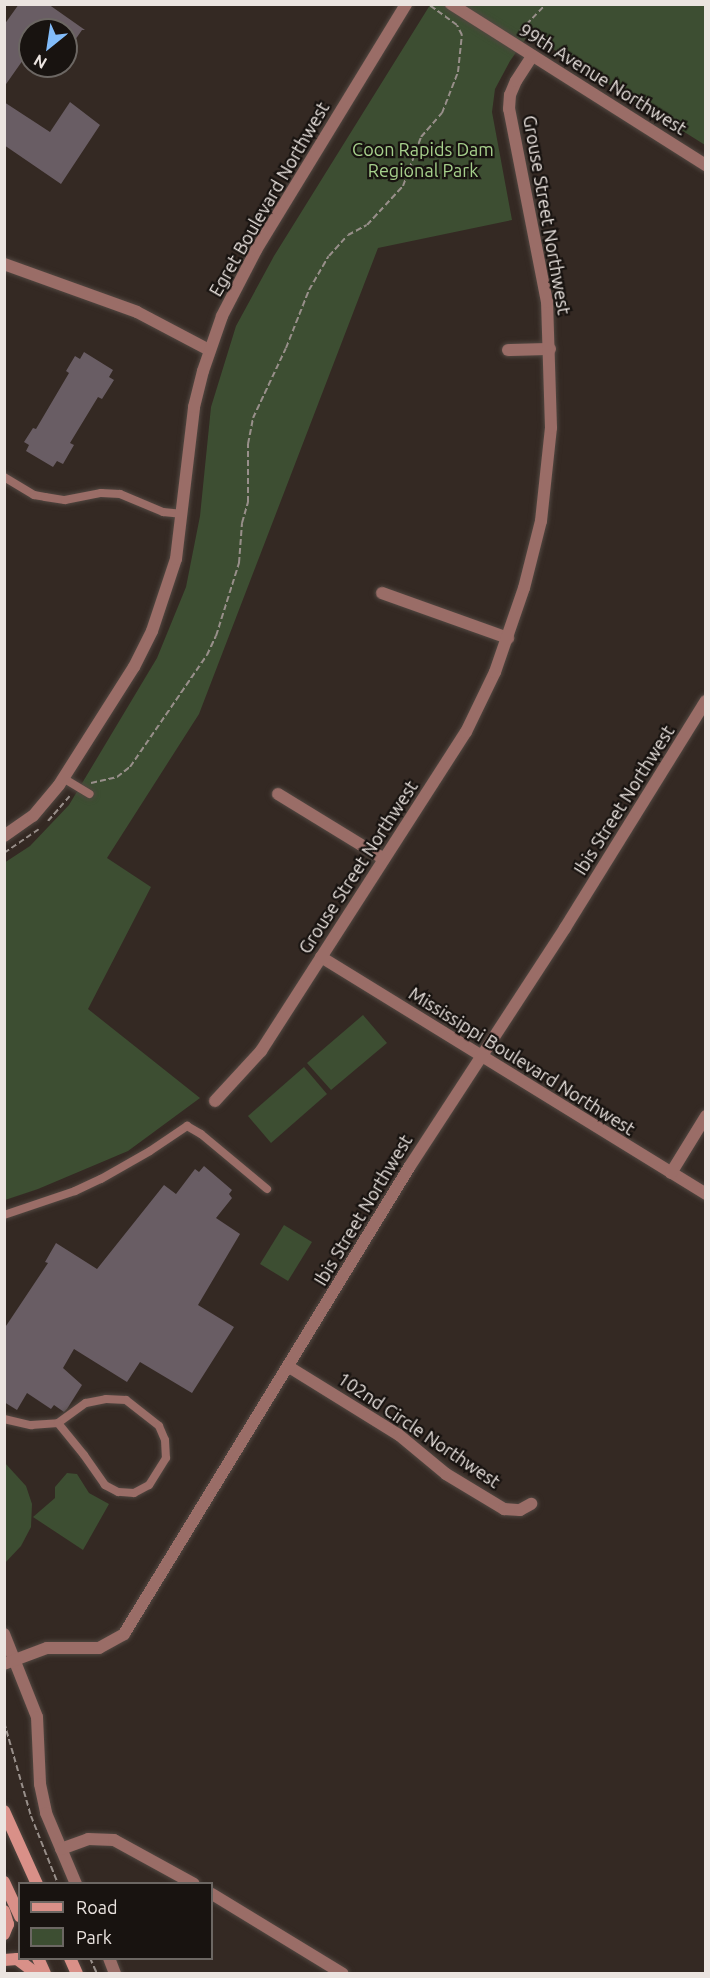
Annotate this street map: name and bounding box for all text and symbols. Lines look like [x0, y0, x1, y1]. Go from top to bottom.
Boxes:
north arrow [18, 18, 78, 78]
street label: 99th Avenue Northwest [516, 19, 690, 139]
text: N [30, 51, 50, 73]
street label: Egret Boulevard Northwest [204, 98, 334, 300]
street label: Grouse Street Northwest [519, 114, 575, 316]
park label: Coon Rapids Dam Regional Park [352, 139, 494, 182]
street label: Ibis Street Northwest [569, 721, 679, 879]
street label: Grouse Street Northwest [294, 776, 422, 958]
street label: Mississippi Boulevard Northwest [405, 982, 639, 1140]
street label: Ibis Street Northwest [309, 1131, 417, 1289]
street label: 102nd Circle Northwest [334, 1368, 504, 1492]
legend [18, 1882, 213, 1960]
text: Road [76, 1897, 118, 1917]
text: Park [76, 1927, 112, 1947]

